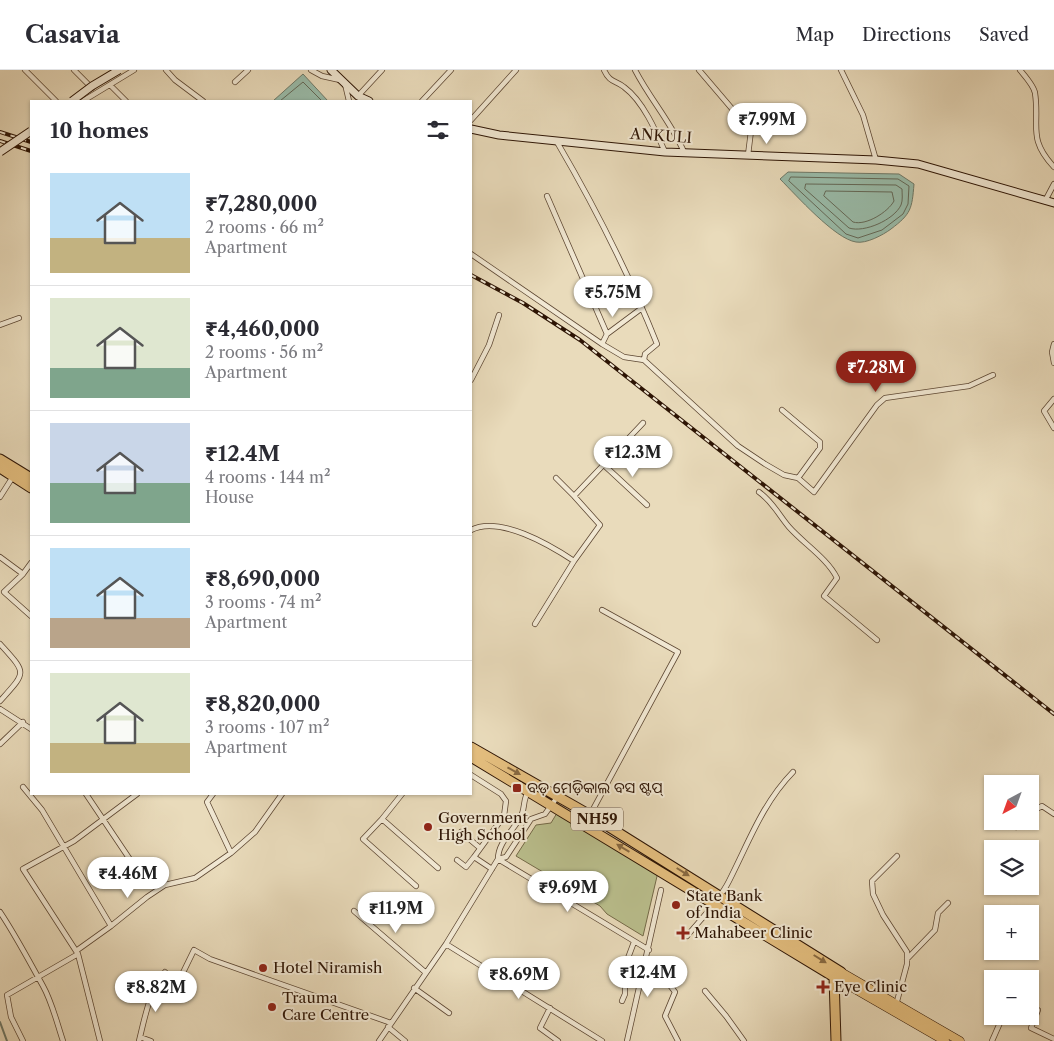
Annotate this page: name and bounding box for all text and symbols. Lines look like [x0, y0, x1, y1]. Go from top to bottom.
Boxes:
text: Casavia [25, 20, 120, 49]
text: Map [795, 24, 834, 46]
text: Directions [862, 24, 951, 46]
text: Saved [979, 24, 1029, 46]
pin: ₹7.99M [726, 102, 808, 145]
text: ₹7.99M [738, 109, 796, 129]
icon: filters [424, 116, 452, 144]
text: 10 homes [50, 118, 149, 143]
street label: ANKULI [628, 124, 693, 147]
text: ₹7,280,000 [205, 191, 317, 216]
icon: home [90, 193, 150, 253]
text: 2 rooms · 66 m² [205, 217, 324, 237]
text: Apartment [205, 237, 287, 257]
pin: ₹5.75M [572, 276, 654, 318]
text: ₹5.75M [585, 282, 641, 302]
text: ₹4,460,000 [205, 316, 320, 341]
icon: home [90, 318, 150, 378]
text: 2 rooms · 56 m² [205, 342, 323, 362]
pin: ₹7.28M [835, 350, 917, 393]
text: ₹7.28M [847, 357, 905, 377]
text: Apartment [205, 362, 287, 382]
pin: ₹12.3M [592, 436, 674, 478]
text: ₹12.4M [205, 441, 280, 466]
text: ₹12.3M [605, 442, 661, 462]
icon: home [90, 443, 150, 503]
text: 4 rooms · 144 m² [205, 467, 330, 487]
text: House [205, 487, 254, 507]
text: ₹8,690,000 [205, 566, 320, 591]
icon: home [90, 568, 150, 628]
text: 3 rooms · 74 m² [205, 592, 321, 612]
text: Apartment [205, 612, 287, 632]
text: ₹8,820,000 [205, 691, 321, 716]
icon: home [90, 693, 150, 753]
text: 3 rooms · 107 m² [205, 717, 330, 737]
text: Apartment [205, 737, 287, 757]
one-way arrow [506, 767, 521, 775]
north arrow [984, 775, 1039, 830]
map controls [984, 775, 1039, 1025]
place label: ବଡ଼ ମେଡ଼ିକାଲ ବସ ଷ୍ଟପ୍ [527, 778, 663, 797]
marker: ବଡ଼ ମେଡ଼ିକାଲ ବସ ଷ୍ଟପ୍ [511, 782, 523, 794]
place label: Government High School [438, 808, 528, 844]
road number: NH59 [571, 808, 623, 831]
marker: Government High School [422, 821, 434, 833]
button: layers [984, 840, 1039, 895]
one-way arrow [617, 843, 630, 853]
pin: ₹4.46M [87, 856, 169, 899]
text: ₹4.46M [98, 863, 158, 883]
one-way arrow [677, 868, 690, 877]
pin: ₹9.69M [527, 870, 609, 913]
text: ₹9.69M [538, 877, 598, 897]
place label: State Bank of India [686, 886, 764, 922]
pin: ₹11.9M [355, 892, 437, 934]
text: ₹11.9M [369, 898, 423, 918]
marker: State Bank of India [670, 899, 682, 911]
button: + [984, 905, 1039, 960]
place label: Mahabeer Clinic [694, 923, 813, 942]
marker: Mahabeer Clinic [676, 926, 690, 940]
one-way arrow [813, 954, 827, 963]
pin: ₹12.4M [607, 956, 689, 998]
place label: Hotel Niramish [273, 958, 383, 977]
pin: ₹8.69M [478, 958, 560, 1000]
marker: Hotel Niramish [257, 962, 269, 974]
text: ₹12.4M [619, 962, 677, 982]
text: ₹8.69M [489, 964, 549, 984]
pin: ₹8.82M [115, 970, 197, 1013]
button: − [984, 970, 1039, 1025]
text: ₹8.82M [126, 977, 186, 997]
place label: Eye Clinic [834, 977, 907, 996]
marker: Eye Clinic [816, 980, 830, 994]
place label: Trauma Care Centre [282, 988, 369, 1024]
marker: Trauma Care Centre [266, 1001, 278, 1013]

